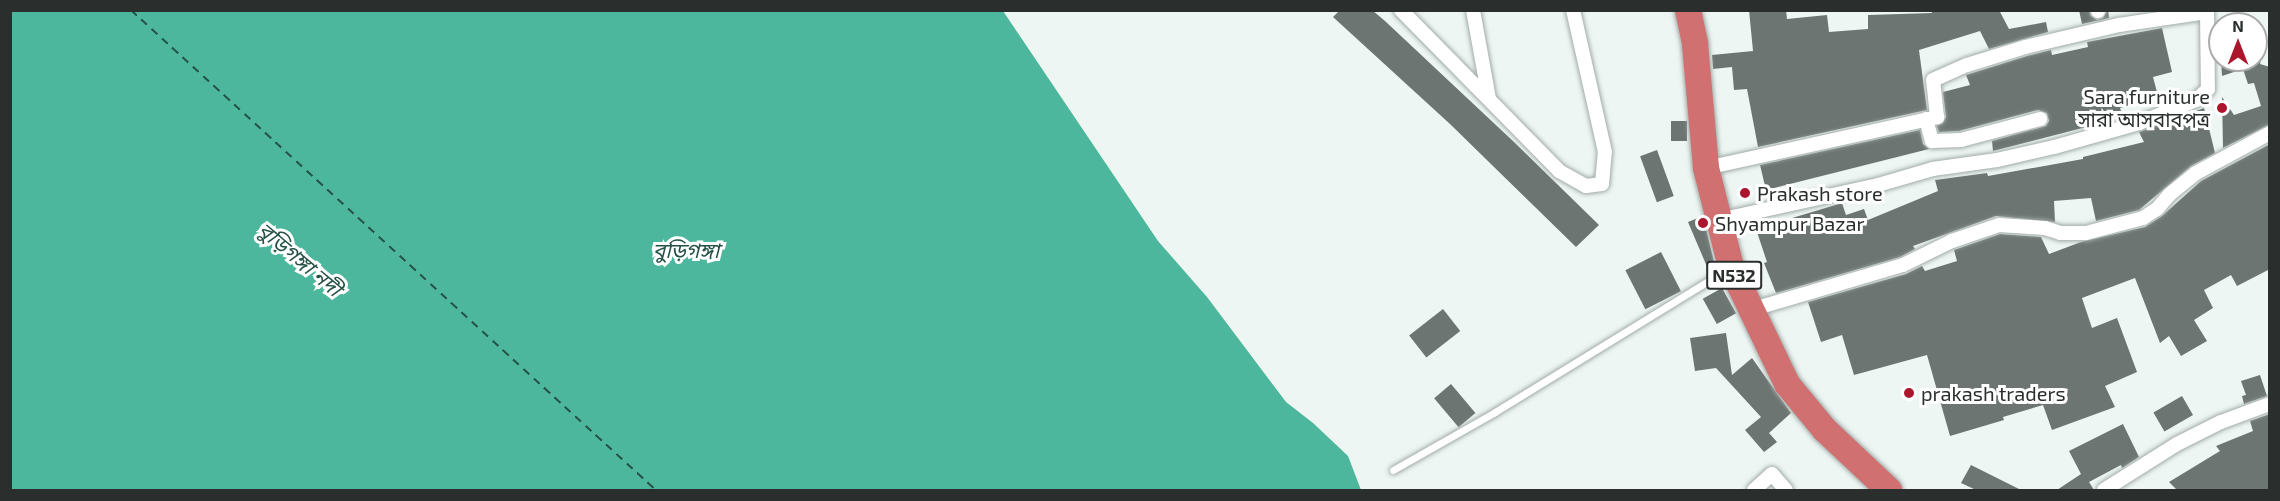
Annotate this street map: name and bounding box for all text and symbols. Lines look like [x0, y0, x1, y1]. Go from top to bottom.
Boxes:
north arrow [2208, 12, 2268, 72]
text: N [2232, 16, 2244, 35]
place label: Sara furniture সারা আসবাবপত্র [2078, 84, 2210, 131]
marker: Sara furniture সারা আসবাবপত্র [2215, 101, 2229, 115]
place label: Prakash store [1757, 181, 1883, 205]
marker: Prakash store [1738, 186, 1752, 200]
place label: Shyampur Bazar [1715, 211, 1865, 235]
marker: Shyampur Bazar [1696, 216, 1710, 230]
water label: বুড়িগঙ্গা নদী [253, 217, 347, 301]
water label: বুড়িগঙ্গা [653, 237, 719, 263]
road number: N532 [1706, 260, 1762, 290]
place label: prakash traders [1921, 381, 2066, 405]
marker: prakash traders [1902, 386, 1916, 400]

